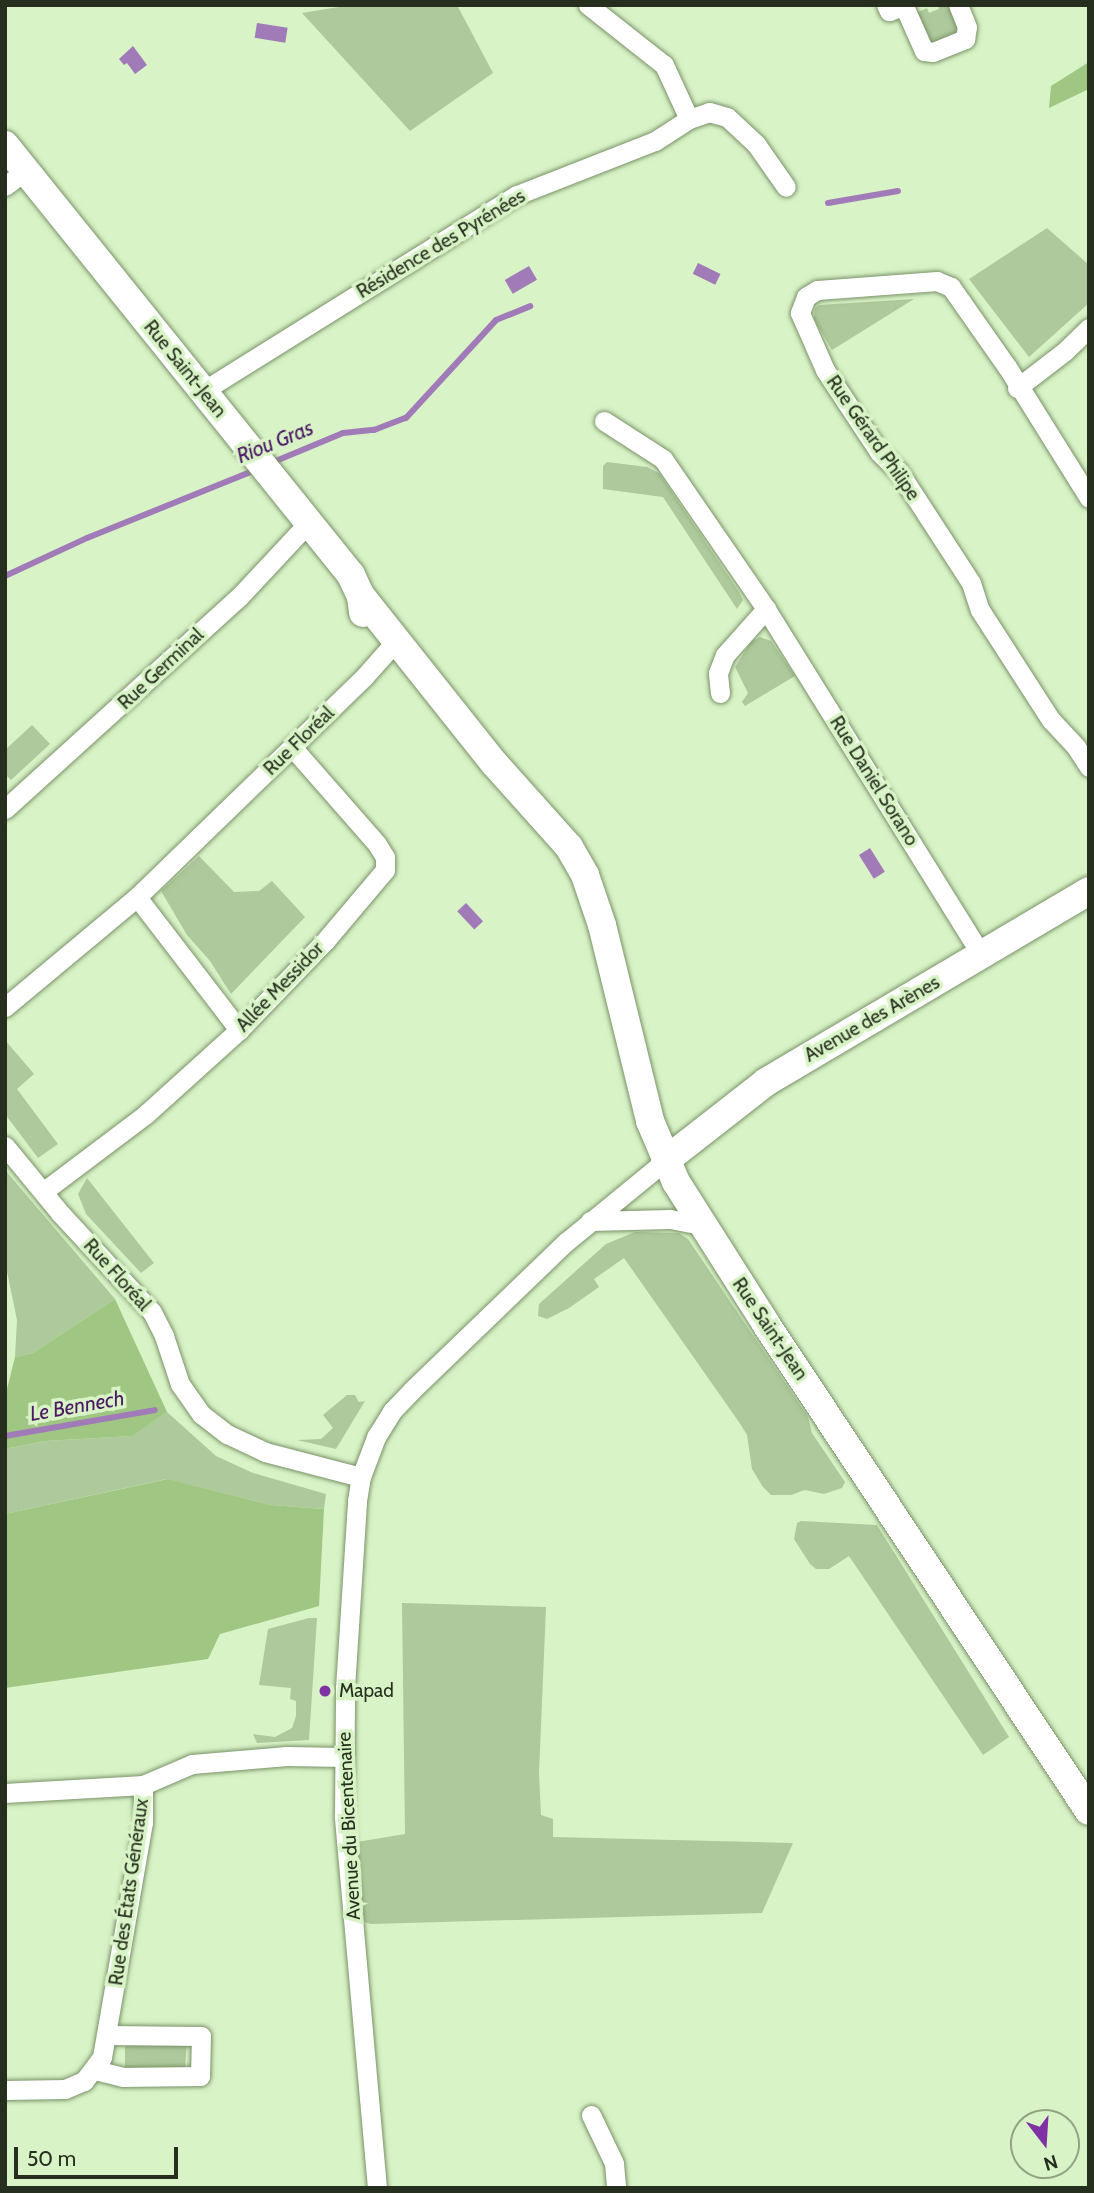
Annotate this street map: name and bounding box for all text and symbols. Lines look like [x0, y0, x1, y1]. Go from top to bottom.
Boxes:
street label: Résidence des Pyrénées [353, 185, 529, 303]
street label: Rue Saint-Jean [139, 316, 231, 422]
street label: Rue Gérard Philipe [821, 371, 925, 505]
water label: Riou Gras [233, 415, 317, 469]
street label: Rue Germinal [114, 624, 208, 714]
street label: Rue Floréal [259, 702, 339, 780]
street label: Rue Daniel Sorano [825, 712, 923, 850]
street label: Allée Messidor [232, 937, 328, 1037]
street label: Avenue des Arènes [800, 971, 944, 1067]
street label: Rue Floréal [79, 1234, 155, 1316]
street label: Rue Saint-Jean [727, 1274, 813, 1384]
water label: Le Bennech [28, 1385, 126, 1427]
place label: Mapad [339, 1680, 394, 1702]
marker: Mapad [317, 1683, 333, 1699]
street label: Avenue du Bicentenaire [333, 1731, 365, 1921]
street label: Rue des États Généraux [105, 1797, 153, 1987]
north arrow [1010, 2109, 1080, 2179]
scale bar [18, 2134, 182, 2178]
text: 50 m [27, 2146, 76, 2171]
text: N [1041, 2150, 1060, 2176]

